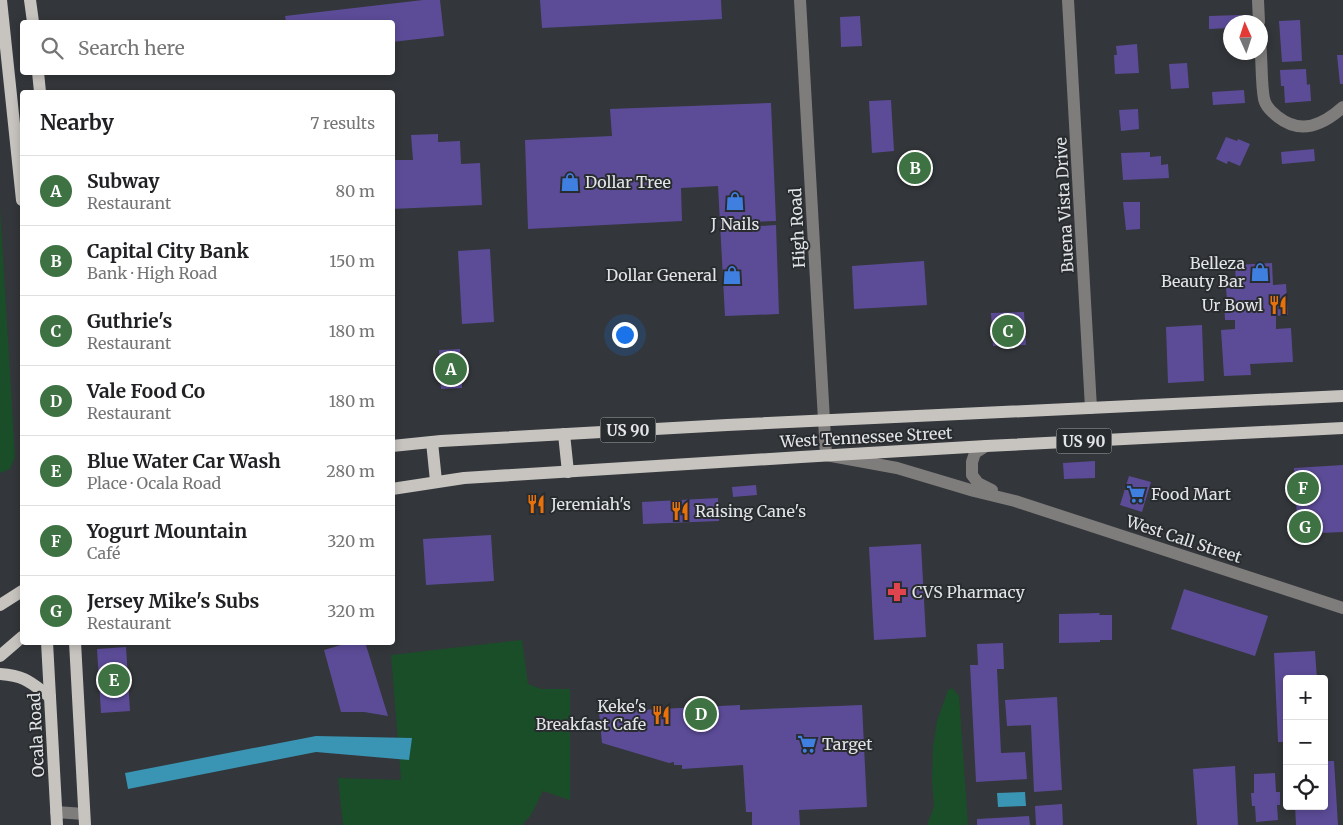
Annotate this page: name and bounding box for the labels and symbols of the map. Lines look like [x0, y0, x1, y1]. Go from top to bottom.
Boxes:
north arrow [1223, 15, 1268, 60]
street label: Buena Vista Drive [1050, 137, 1078, 273]
pin: B [899, 149, 931, 187]
shop icon: Dollar Tree [559, 171, 581, 193]
place label: Dollar Tree [585, 172, 671, 192]
street label: High Road [785, 187, 809, 269]
shop icon: J Nails [724, 190, 746, 212]
place label: J Nails [710, 214, 759, 234]
place label: Belleza Beauty Bar [1161, 253, 1245, 291]
shop icon: Belleza Beauty Bar [1249, 261, 1271, 283]
shop icon: Dollar General [721, 264, 743, 286]
place label: Dollar General [606, 265, 717, 285]
restaurant icon: Ur Bowl [1267, 294, 1289, 316]
place label: Ur Bowl [1202, 295, 1263, 315]
pin: C [992, 312, 1024, 350]
your location [612, 322, 638, 348]
pin: A [435, 350, 467, 388]
road number: US 90 [600, 418, 656, 442]
street label: West Tennessee Street [778, 422, 953, 452]
road number: US 90 [1056, 428, 1112, 454]
pin: F [1287, 469, 1319, 507]
supermarket icon: Food Mart [1125, 483, 1147, 505]
place label: Food Mart [1151, 484, 1232, 504]
restaurant icon: Jeremiah's [525, 493, 547, 515]
place label: Jeremiah's [550, 494, 631, 514]
restaurant icon: Raising Cane's [669, 500, 691, 522]
place label: Raising Cane's [695, 501, 806, 521]
pin: G [1289, 508, 1321, 546]
street label: West Call Street [1123, 511, 1245, 567]
pharmacy icon: CVS Pharmacy [886, 581, 908, 603]
place label: CVS Pharmacy [912, 582, 1026, 602]
pin: E [98, 661, 130, 699]
street label: Ocala Road [24, 692, 48, 778]
pin: D [685, 695, 717, 733]
place label: Keke's Breakfast Cafe [535, 696, 646, 734]
restaurant icon: Keke's Breakfast Cafe [650, 704, 672, 726]
supermarket icon: Target [796, 733, 818, 755]
place label: Target [822, 734, 873, 754]

